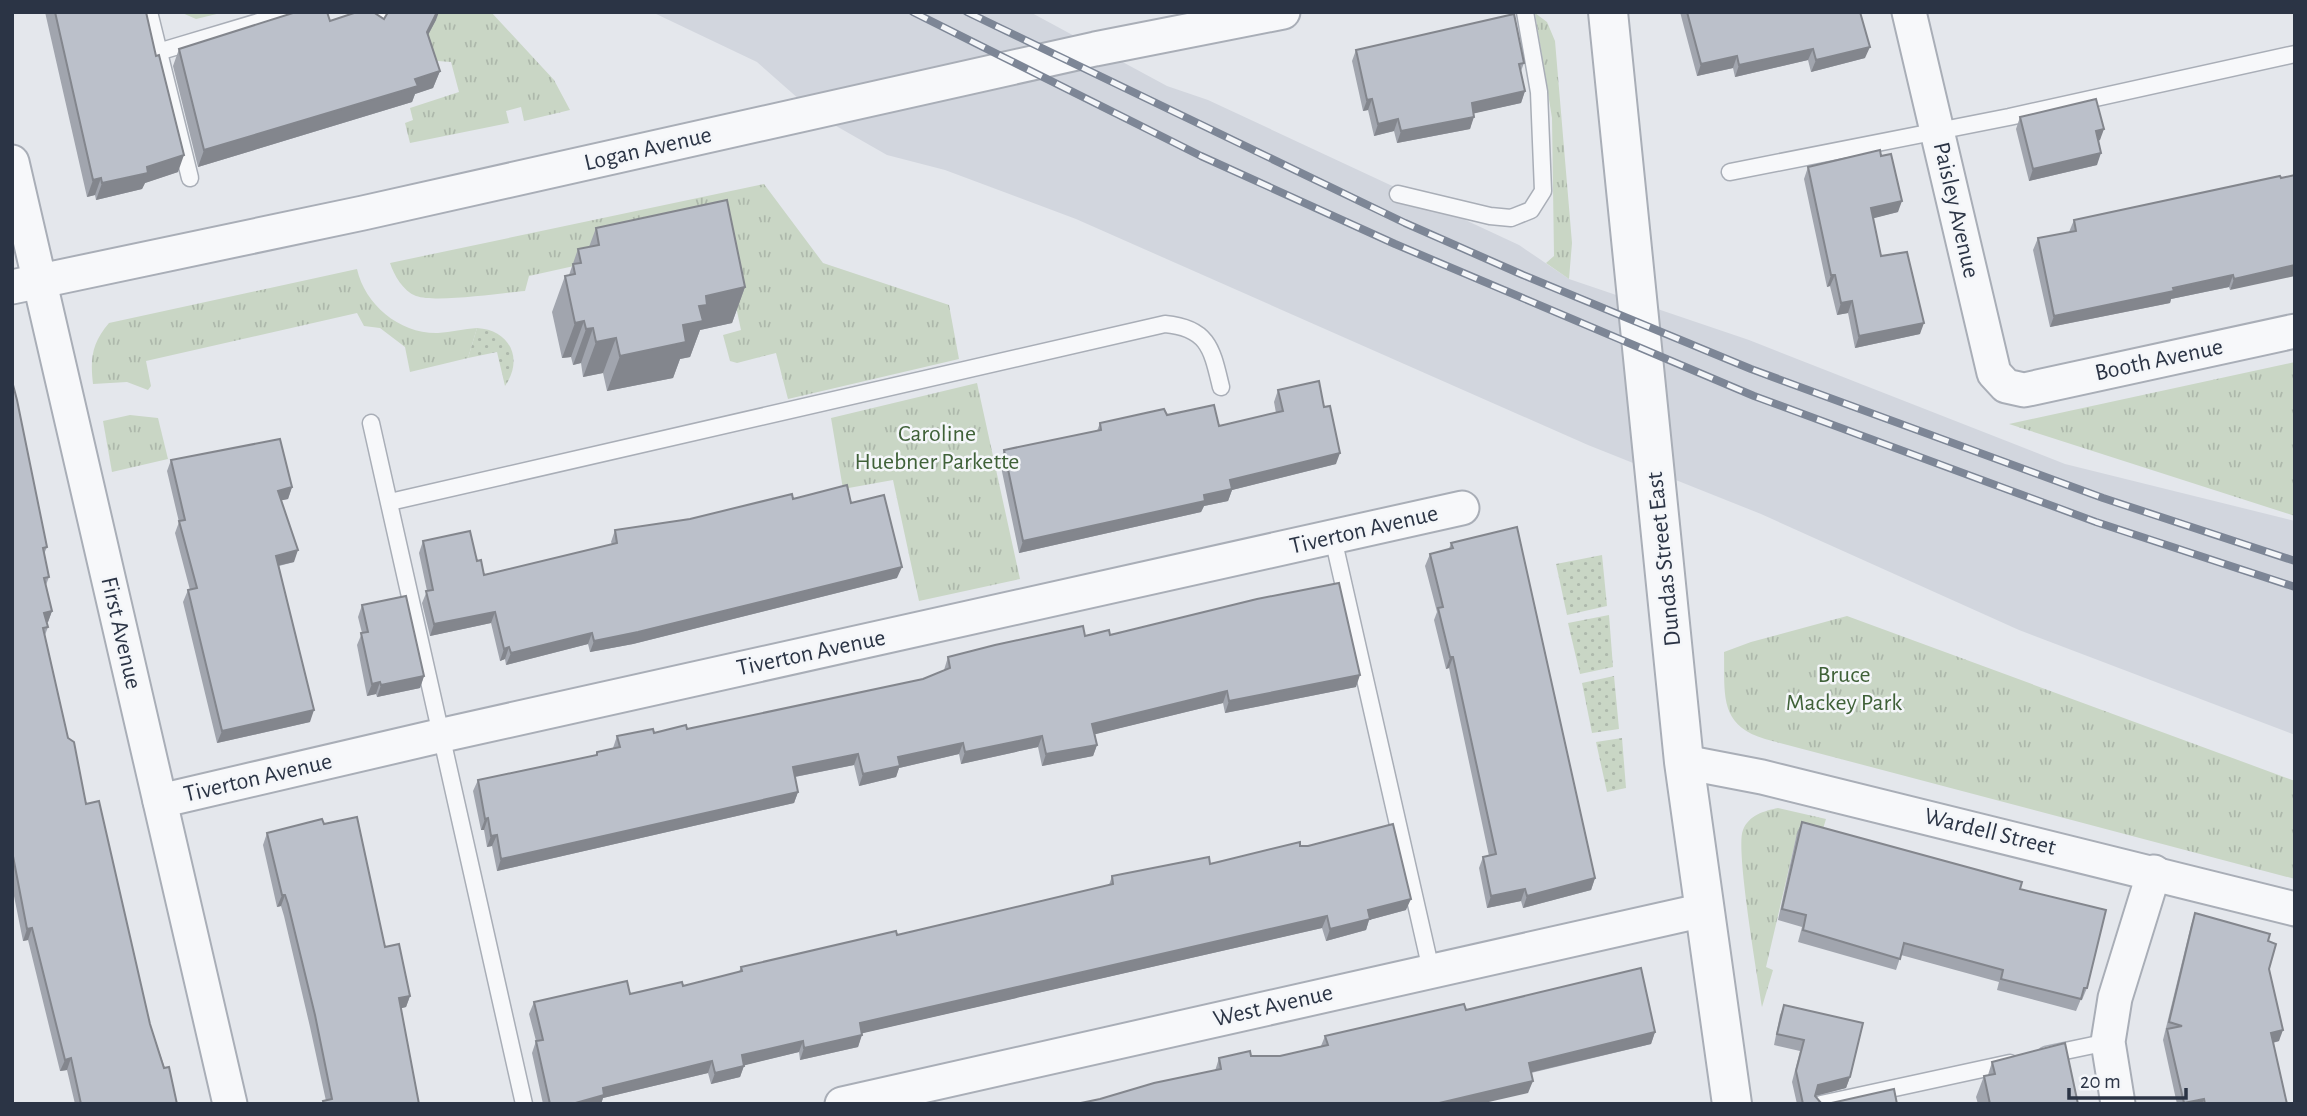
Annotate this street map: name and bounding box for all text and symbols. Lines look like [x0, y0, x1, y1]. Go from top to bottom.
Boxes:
street label: Logan Avenue [582, 123, 714, 175]
street label: Paisley Avenue [1929, 140, 1983, 280]
street label: Booth Avenue [2093, 335, 2225, 385]
park label: Caroline Huebner Parkette [855, 422, 1019, 474]
street label: Dundas Street East [1643, 470, 1685, 647]
street label: Tiverton Avenue [1288, 501, 1440, 559]
street label: First Avenue [96, 575, 146, 691]
street label: Tiverton Avenue [734, 626, 888, 680]
park label: Bruce Mackey Park [1786, 663, 1902, 715]
street label: Tiverton Avenue [182, 749, 334, 807]
street label: Wardell Street [1922, 804, 2058, 860]
street label: West Avenue [1211, 981, 1335, 1031]
scale bar [2069, 1056, 2186, 1100]
text: 20 m [2080, 1071, 2121, 1092]

